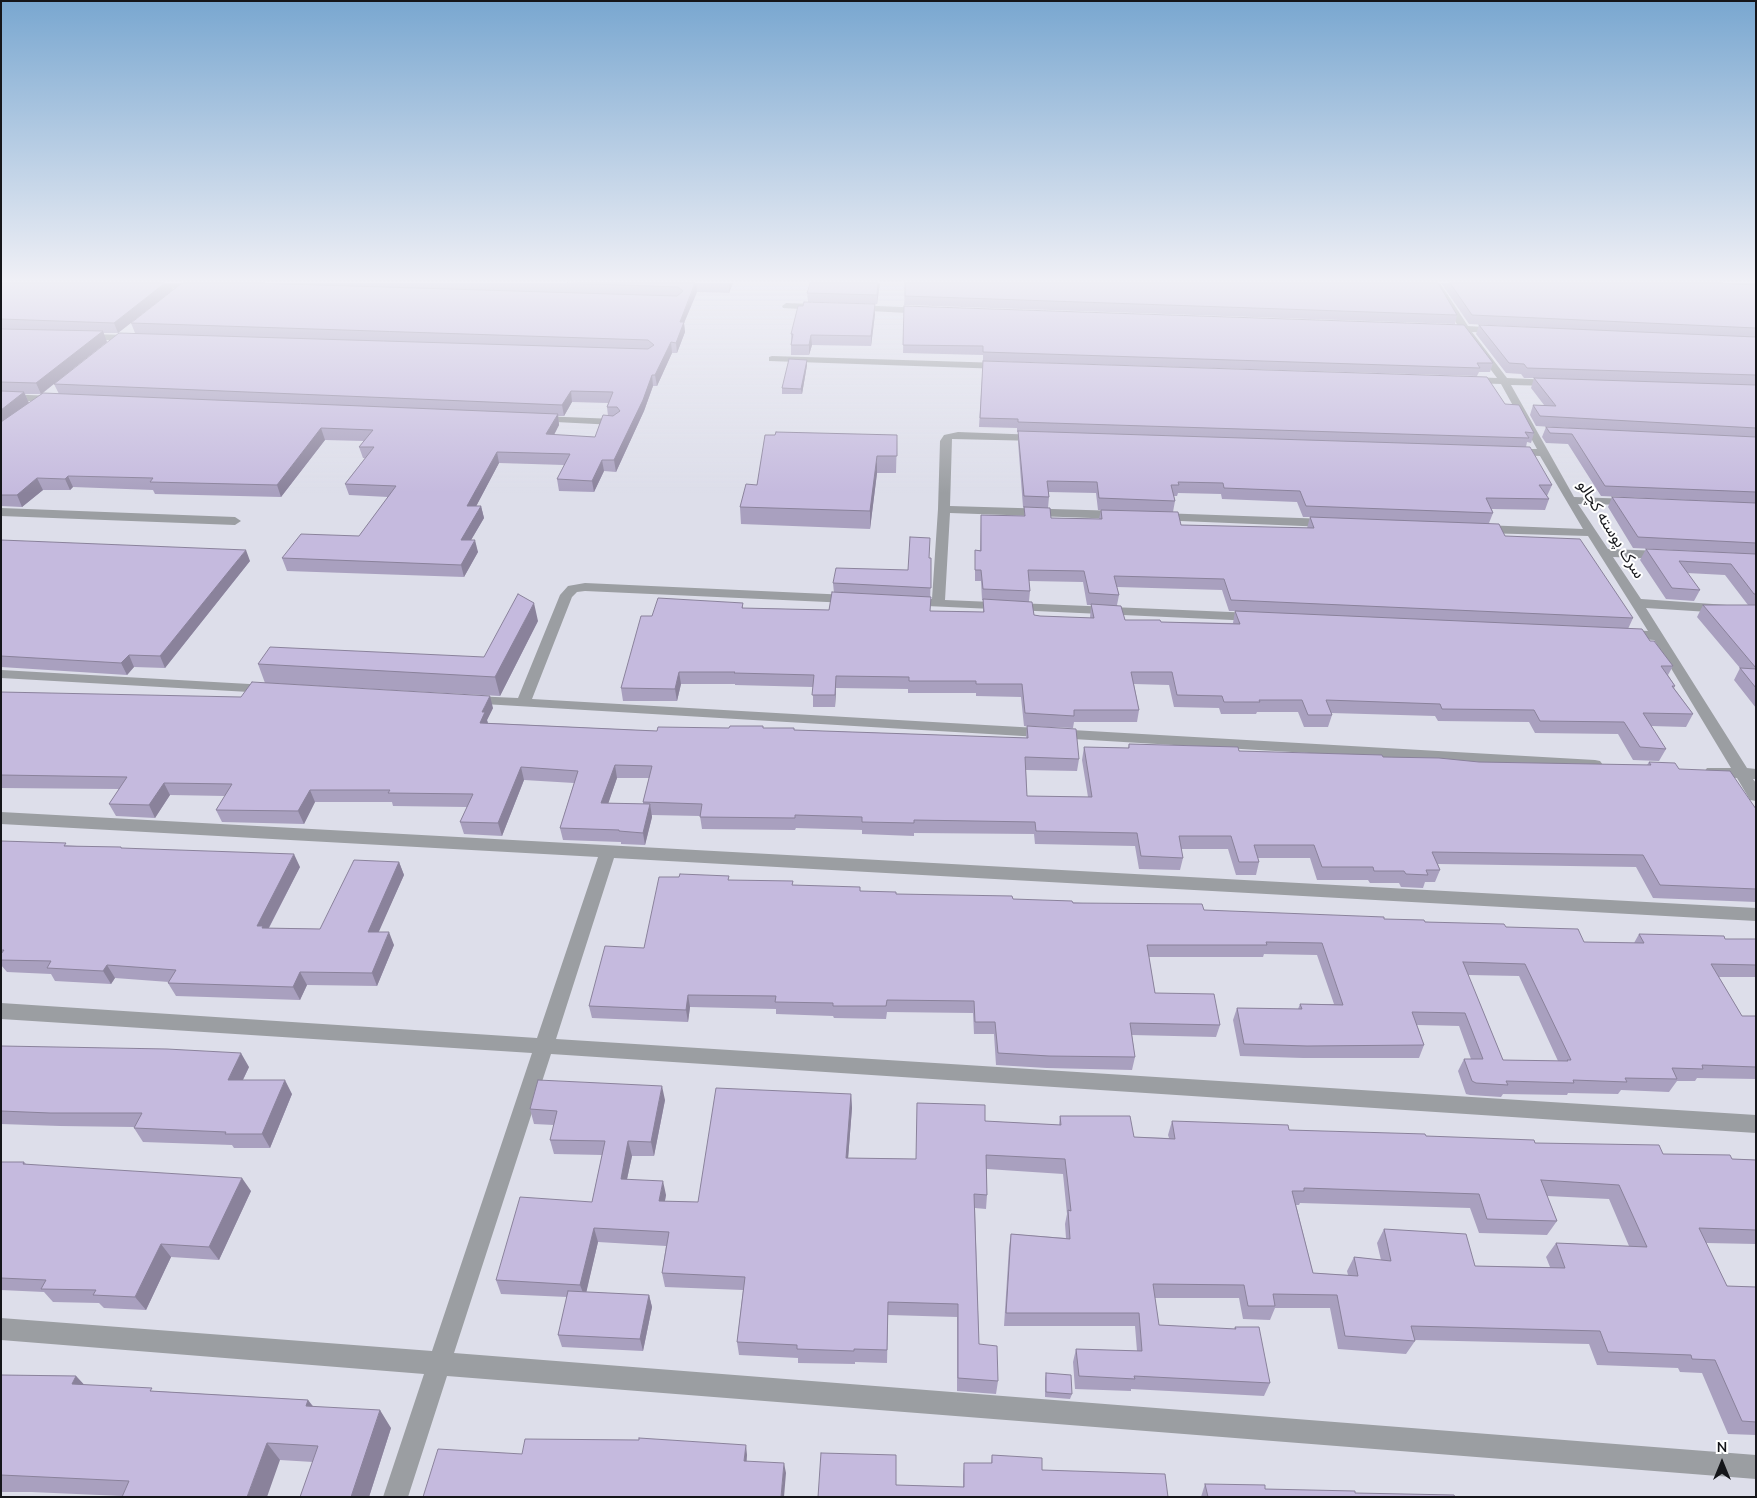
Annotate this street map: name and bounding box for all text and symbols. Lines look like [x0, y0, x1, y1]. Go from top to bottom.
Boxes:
street label: سرک پوسته کچالو [1572, 477, 1648, 583]
north arrow [1697, 1438, 1747, 1488]
text: N [1717, 1438, 1727, 1457]

